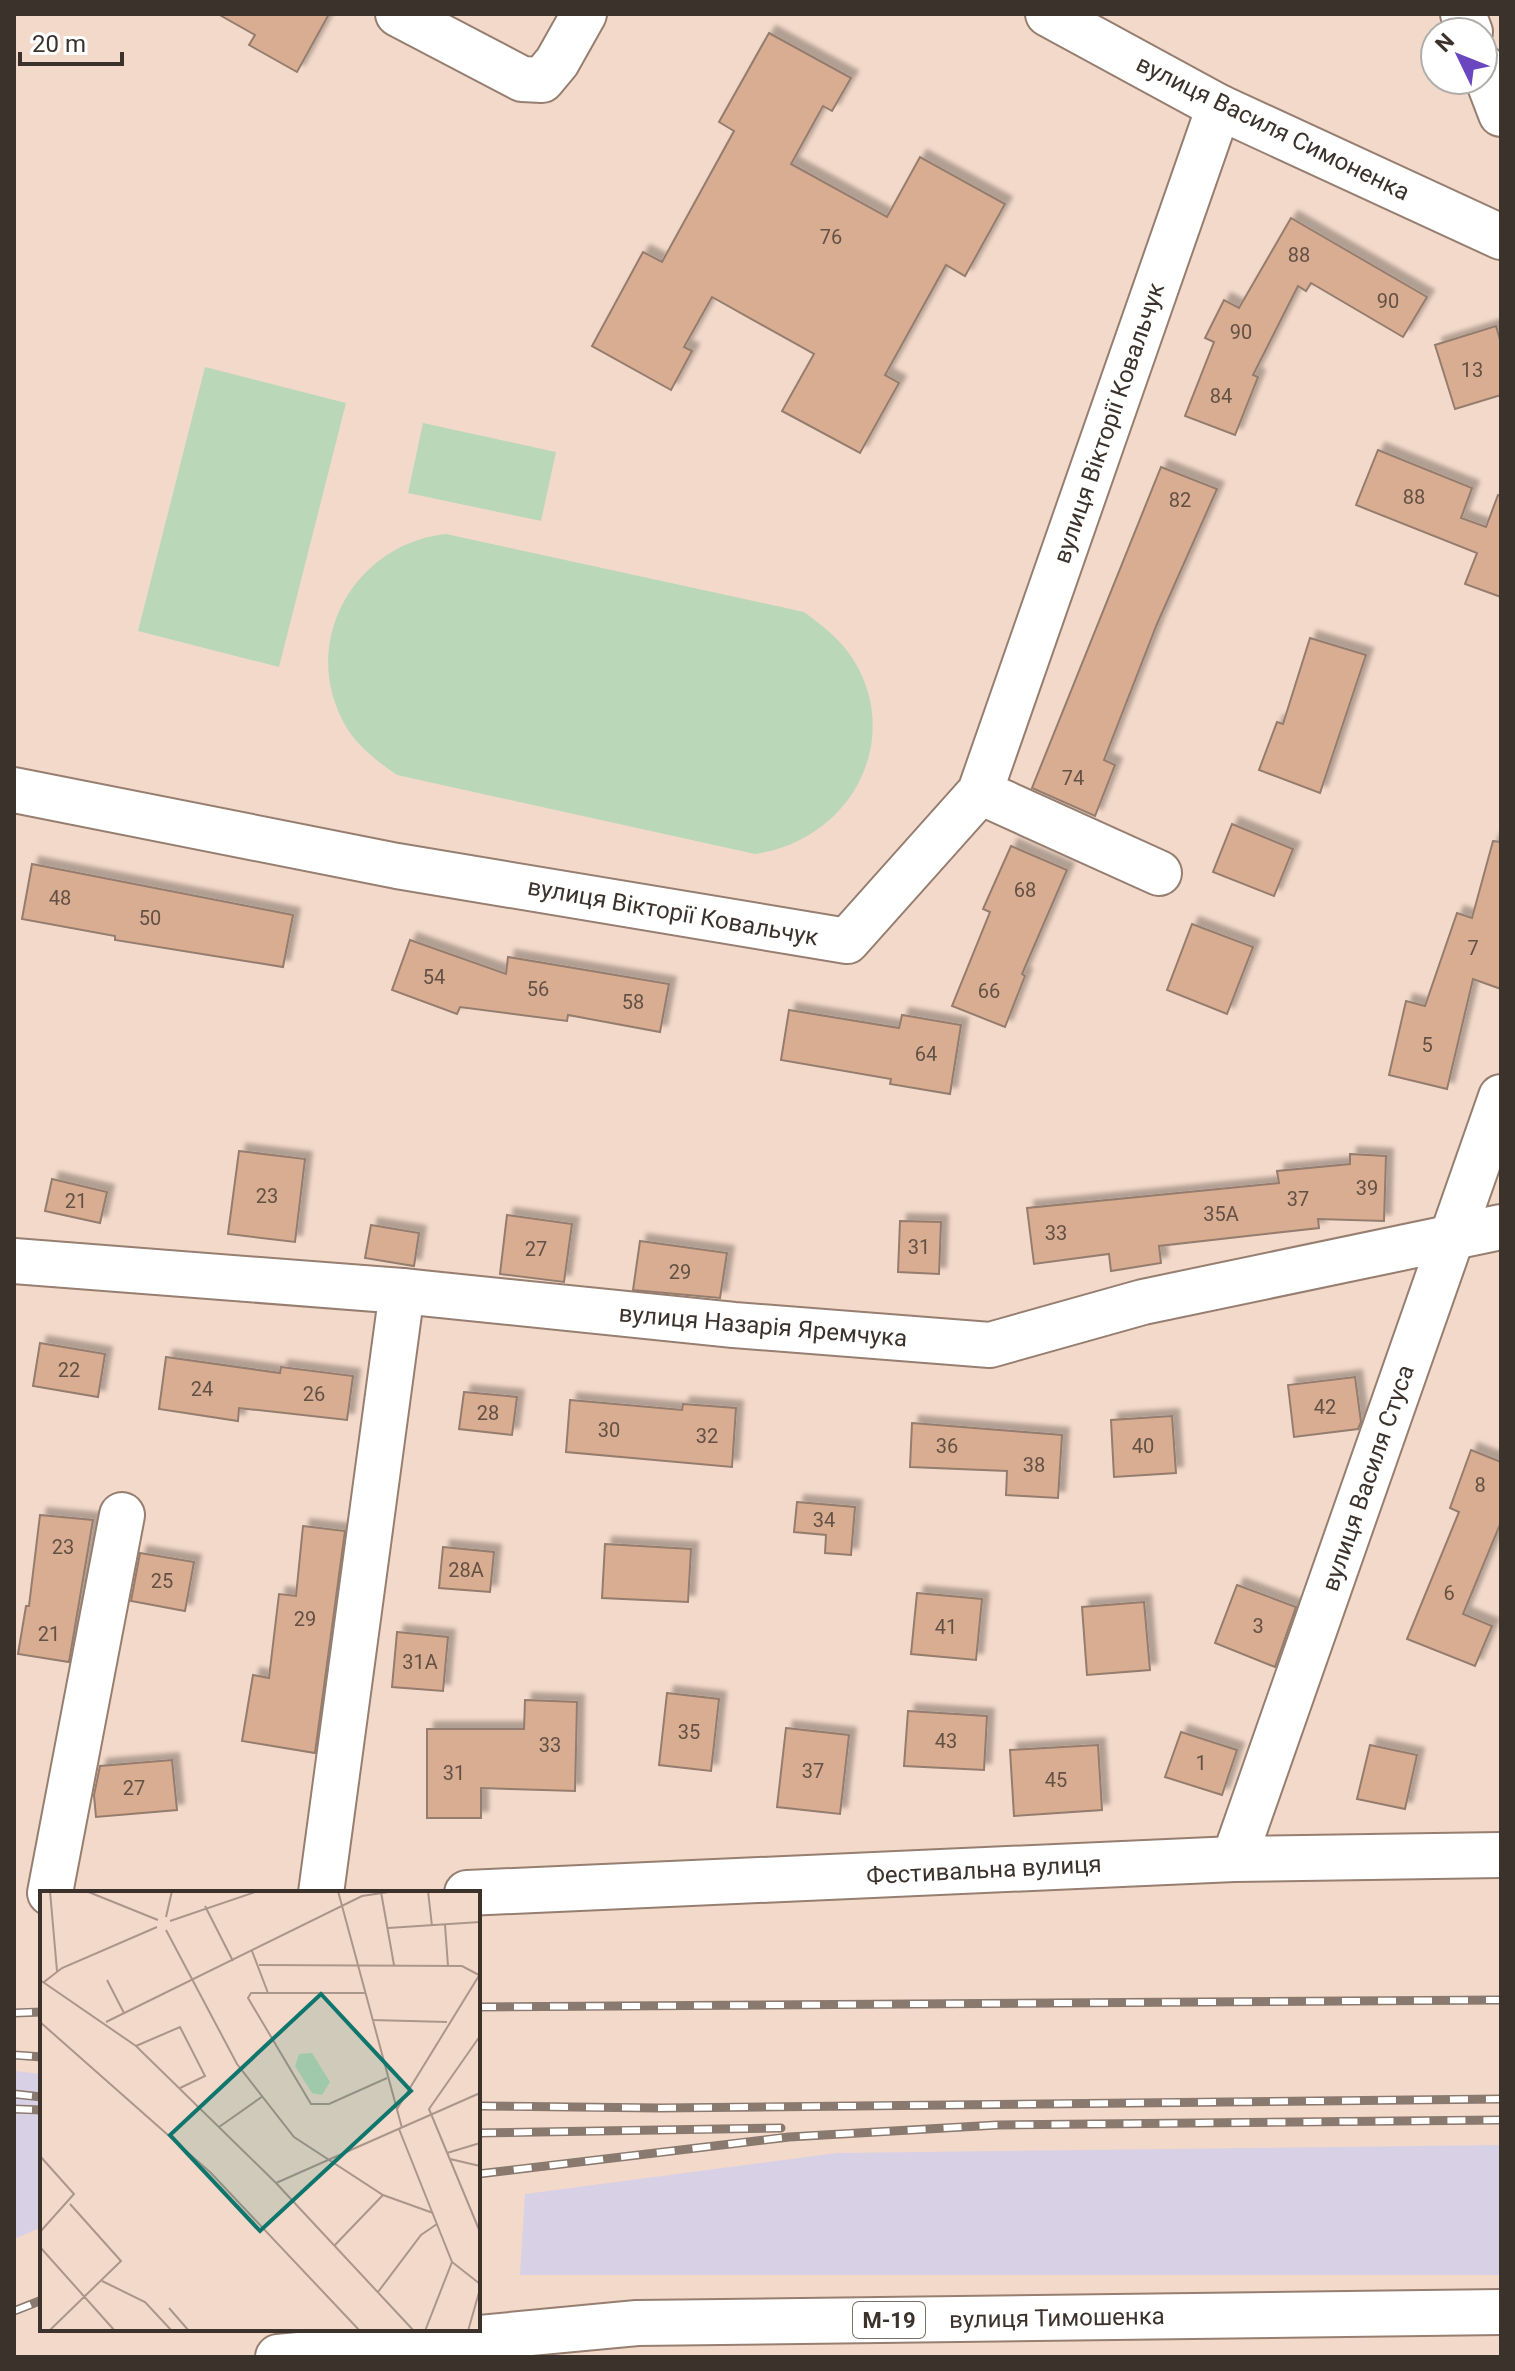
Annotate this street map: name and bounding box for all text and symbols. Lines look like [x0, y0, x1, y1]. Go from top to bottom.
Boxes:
scale bar [20, 16, 122, 66]
north arrow [1419, 16, 1499, 96]
text: N [1430, 28, 1459, 57]
text: 20 m [32, 30, 86, 58]
street label: вулиця Василя Симоненка [1132, 50, 1414, 206]
house number: 76 [820, 225, 842, 249]
house number: 88 [1288, 243, 1310, 267]
street label: вулиця Вікторії Ковальчук [1048, 279, 1170, 567]
house number: 90 [1377, 289, 1399, 313]
house number: 90 [1230, 320, 1252, 344]
house number: 13 [1461, 358, 1483, 382]
house number: 84 [1210, 384, 1232, 408]
house number: 88 [1403, 485, 1425, 509]
house number: 82 [1169, 488, 1191, 512]
house number: 74 [1062, 766, 1084, 790]
street label: вулиця Вікторії Ковальчук [525, 873, 821, 951]
house number: 68 [1014, 878, 1036, 902]
house number: 48 [49, 886, 71, 910]
house number: 50 [139, 906, 161, 930]
house number: 7 [1467, 936, 1479, 960]
house number: 54 [423, 965, 445, 989]
house number: 56 [527, 977, 549, 1001]
house number: 66 [978, 979, 1000, 1003]
house number: 58 [622, 990, 644, 1014]
house number: 5 [1421, 1033, 1433, 1057]
house number: 64 [915, 1042, 937, 1066]
house number: 39 [1356, 1176, 1378, 1200]
house number: 23 [256, 1184, 278, 1208]
house number: 37 [1287, 1187, 1309, 1211]
house number: 21 [65, 1189, 87, 1213]
house number: 35А [1203, 1202, 1239, 1226]
house number: 33 [1045, 1221, 1067, 1245]
house number: 31 [908, 1235, 930, 1259]
house number: 27 [525, 1237, 547, 1261]
house number: 29 [669, 1260, 691, 1284]
street label: вулиця Назарія Яремчука [618, 1299, 908, 1353]
house number: 22 [58, 1358, 80, 1382]
street label: вулиця Василя Стуса [1316, 1361, 1420, 1595]
house number: 24 [191, 1377, 213, 1401]
house number: 26 [303, 1382, 325, 1406]
house number: 42 [1314, 1395, 1336, 1419]
house number: 28 [477, 1401, 499, 1425]
house number: 30 [598, 1418, 620, 1442]
house number: 32 [696, 1424, 718, 1448]
house number: 36 [936, 1434, 958, 1458]
house number: 40 [1132, 1434, 1154, 1458]
house number: 38 [1023, 1453, 1045, 1477]
house number: 8 [1474, 1473, 1486, 1497]
house number: 34 [813, 1508, 835, 1532]
house number: 23 [52, 1535, 74, 1559]
house number: 28А [448, 1558, 484, 1582]
house number: 25 [151, 1569, 173, 1593]
house number: 6 [1443, 1581, 1455, 1605]
house number: 29 [294, 1607, 316, 1631]
house number: 3 [1252, 1614, 1264, 1638]
house number: 41 [935, 1615, 957, 1639]
house number: 21 [38, 1622, 60, 1646]
house number: 31А [402, 1650, 438, 1674]
house number: 35 [678, 1720, 700, 1744]
house number: 43 [935, 1729, 957, 1753]
house number: 33 [539, 1733, 561, 1757]
house number: 1 [1195, 1751, 1207, 1775]
house number: 37 [802, 1759, 824, 1783]
house number: 31 [443, 1761, 465, 1785]
house number: 45 [1045, 1768, 1067, 1792]
house number: 27 [123, 1776, 145, 1800]
street label: Фестивальна вулиця [866, 1850, 1102, 1890]
inset map [40, 1891, 480, 2331]
road number: М-19 [853, 2302, 925, 2338]
street label: вулиця Тимошенка [949, 2302, 1165, 2334]

